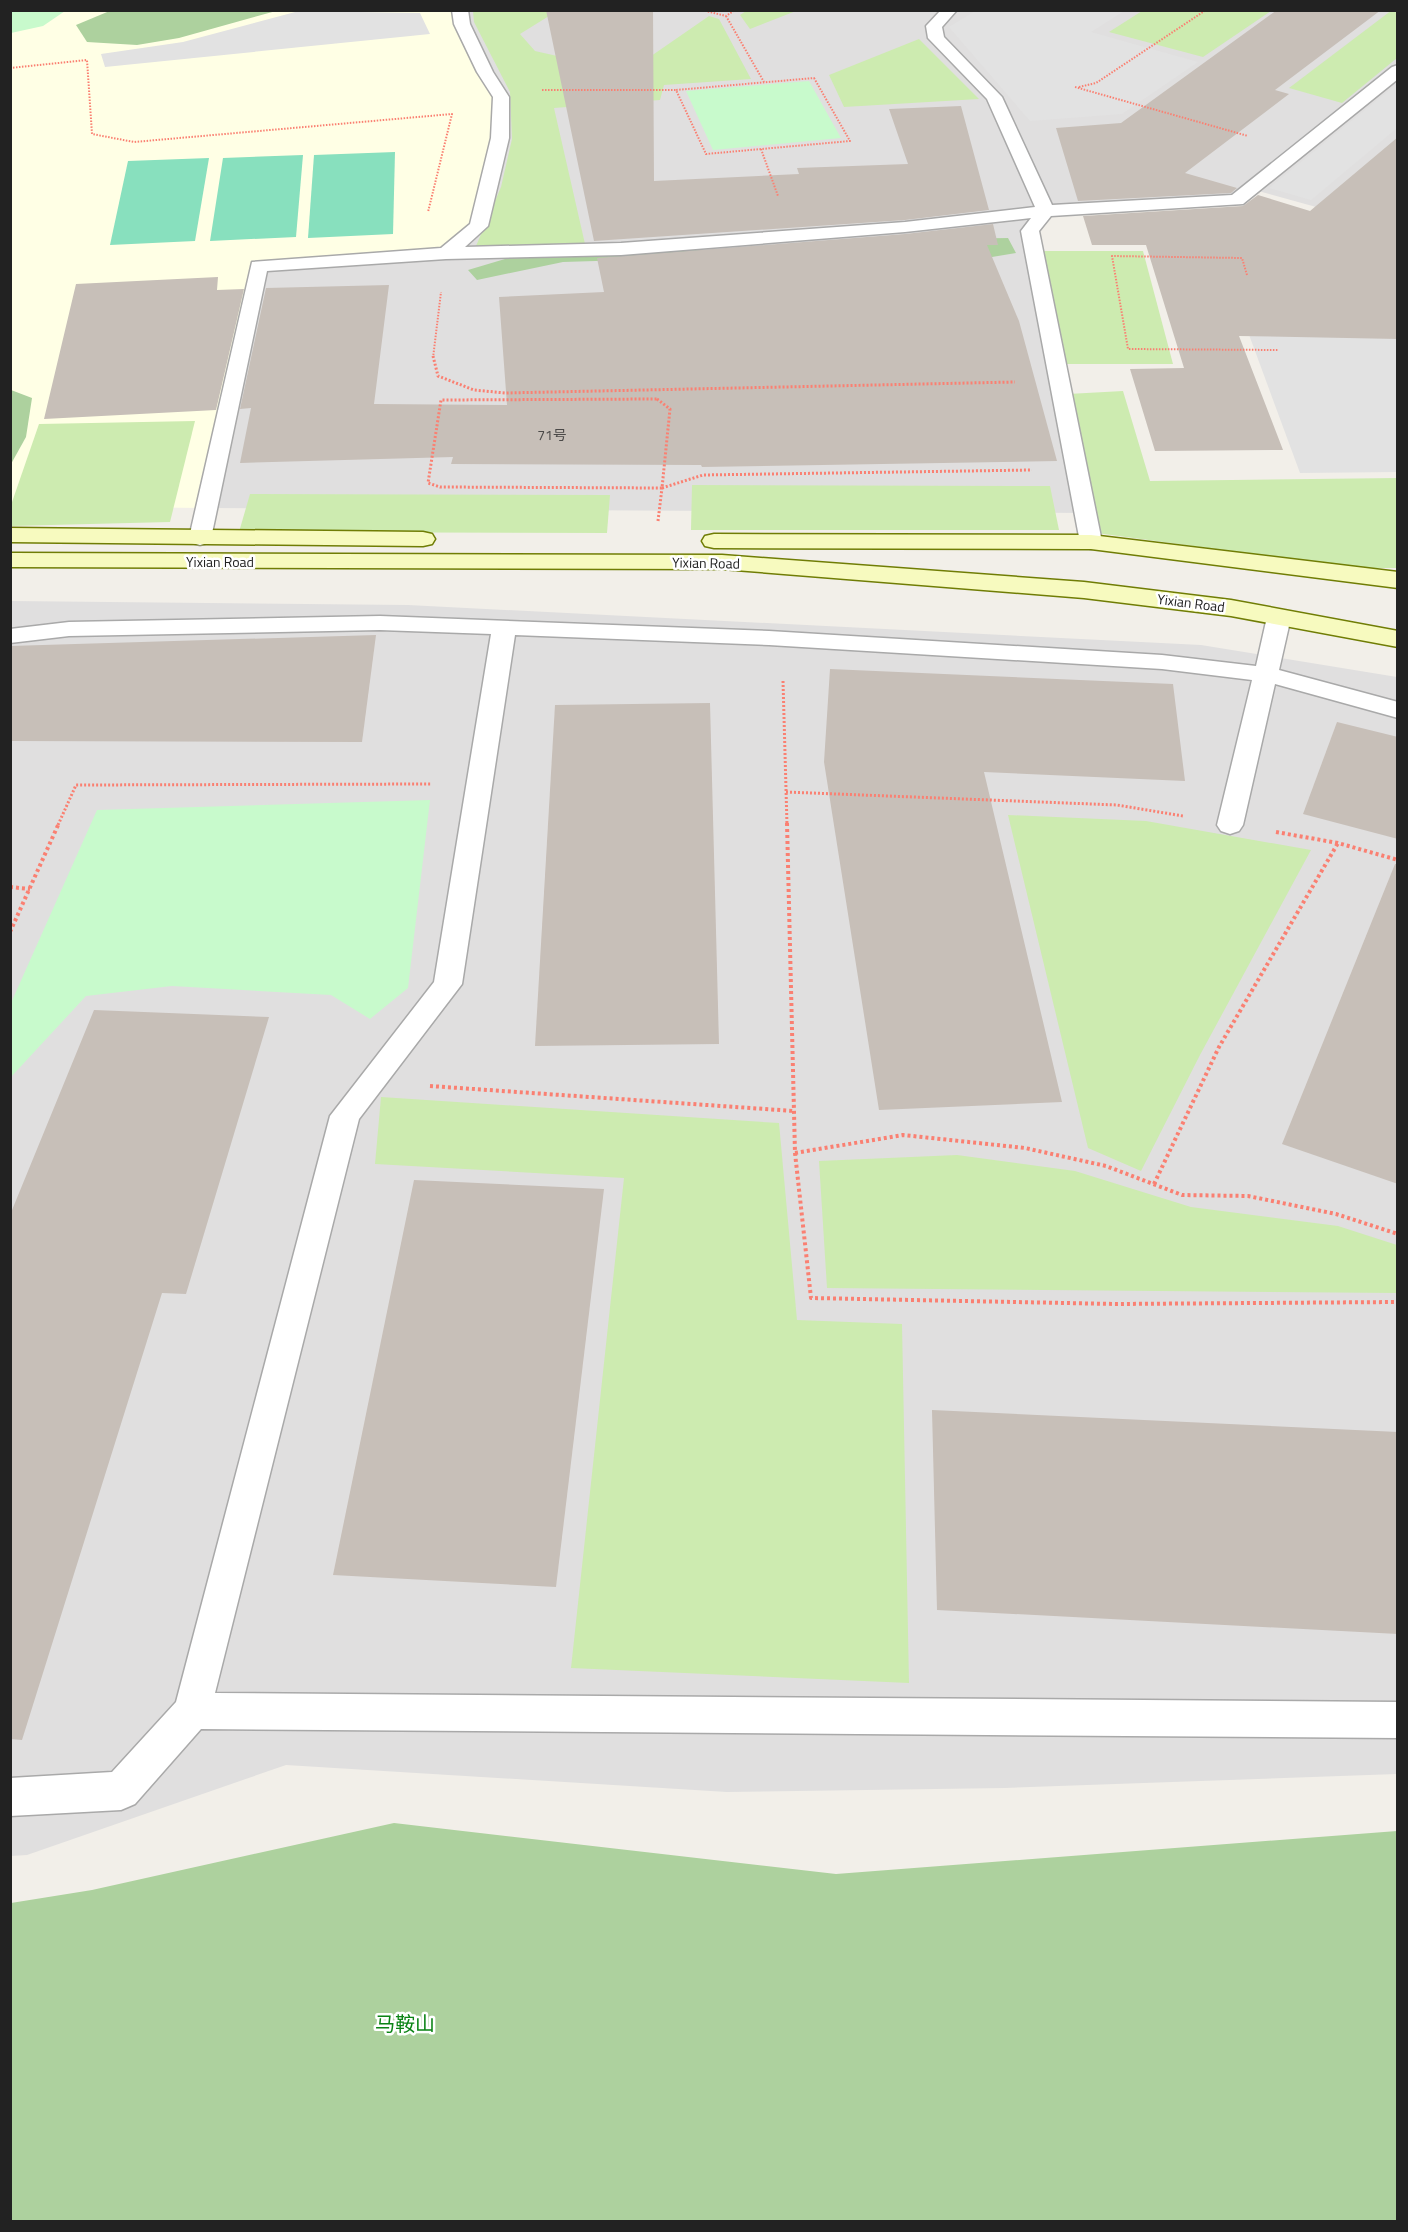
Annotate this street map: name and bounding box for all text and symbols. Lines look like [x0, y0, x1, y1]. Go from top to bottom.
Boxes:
house number: 71号 [537, 424, 567, 445]
street label: Yixian Road [186, 551, 254, 572]
street label: Yixian Road [672, 551, 740, 574]
street label: Yixian Road [1156, 588, 1226, 617]
park label: 马鞍山 [375, 2008, 435, 2039]

